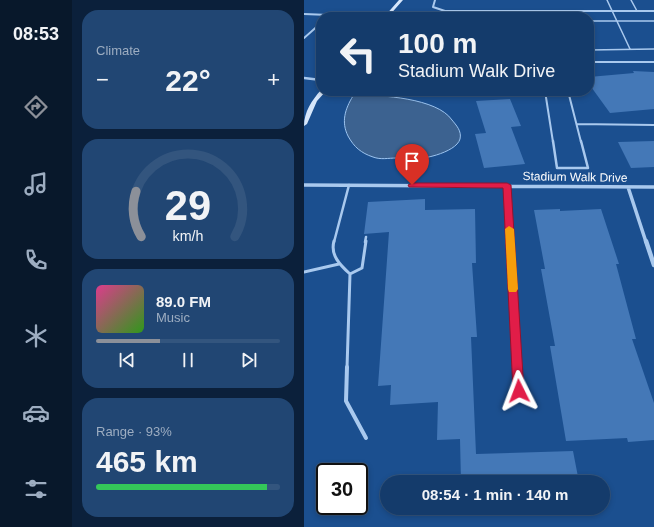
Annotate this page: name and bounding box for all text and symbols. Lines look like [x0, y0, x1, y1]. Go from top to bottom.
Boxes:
text: 08:53 [13, 24, 59, 44]
icon: left [332, 28, 384, 80]
text: 100 m [398, 28, 477, 59]
text: Climate [96, 43, 140, 58]
text: Stadium Walk Drive [398, 61, 555, 81]
text: 22° [165, 64, 211, 97]
text: − [96, 67, 109, 92]
text: + [267, 67, 280, 92]
icon: directions [22, 93, 50, 121]
pin [395, 144, 429, 185]
icon: arrive [401, 150, 423, 172]
street label: Stadium Walk Drive [522, 169, 628, 185]
icon: music [22, 170, 50, 198]
text: 29 [165, 182, 211, 229]
text: km/h [173, 227, 204, 243]
icon: phone [22, 246, 50, 274]
text: 89.0 FM [156, 293, 211, 310]
text: Music [156, 310, 190, 325]
icon: climate [22, 322, 50, 350]
icon: previous [116, 349, 138, 371]
icon: pause [177, 349, 199, 371]
icon: next [238, 349, 260, 371]
position arrow [498, 370, 540, 412]
icon: car [22, 399, 50, 427]
text: Range · 93% [96, 424, 172, 439]
text: 465 km [96, 445, 198, 478]
speed limit sign: 30 [316, 463, 368, 515]
icon: filters [22, 475, 50, 503]
text: 08:54 · 1 min · 140 m [422, 486, 568, 503]

